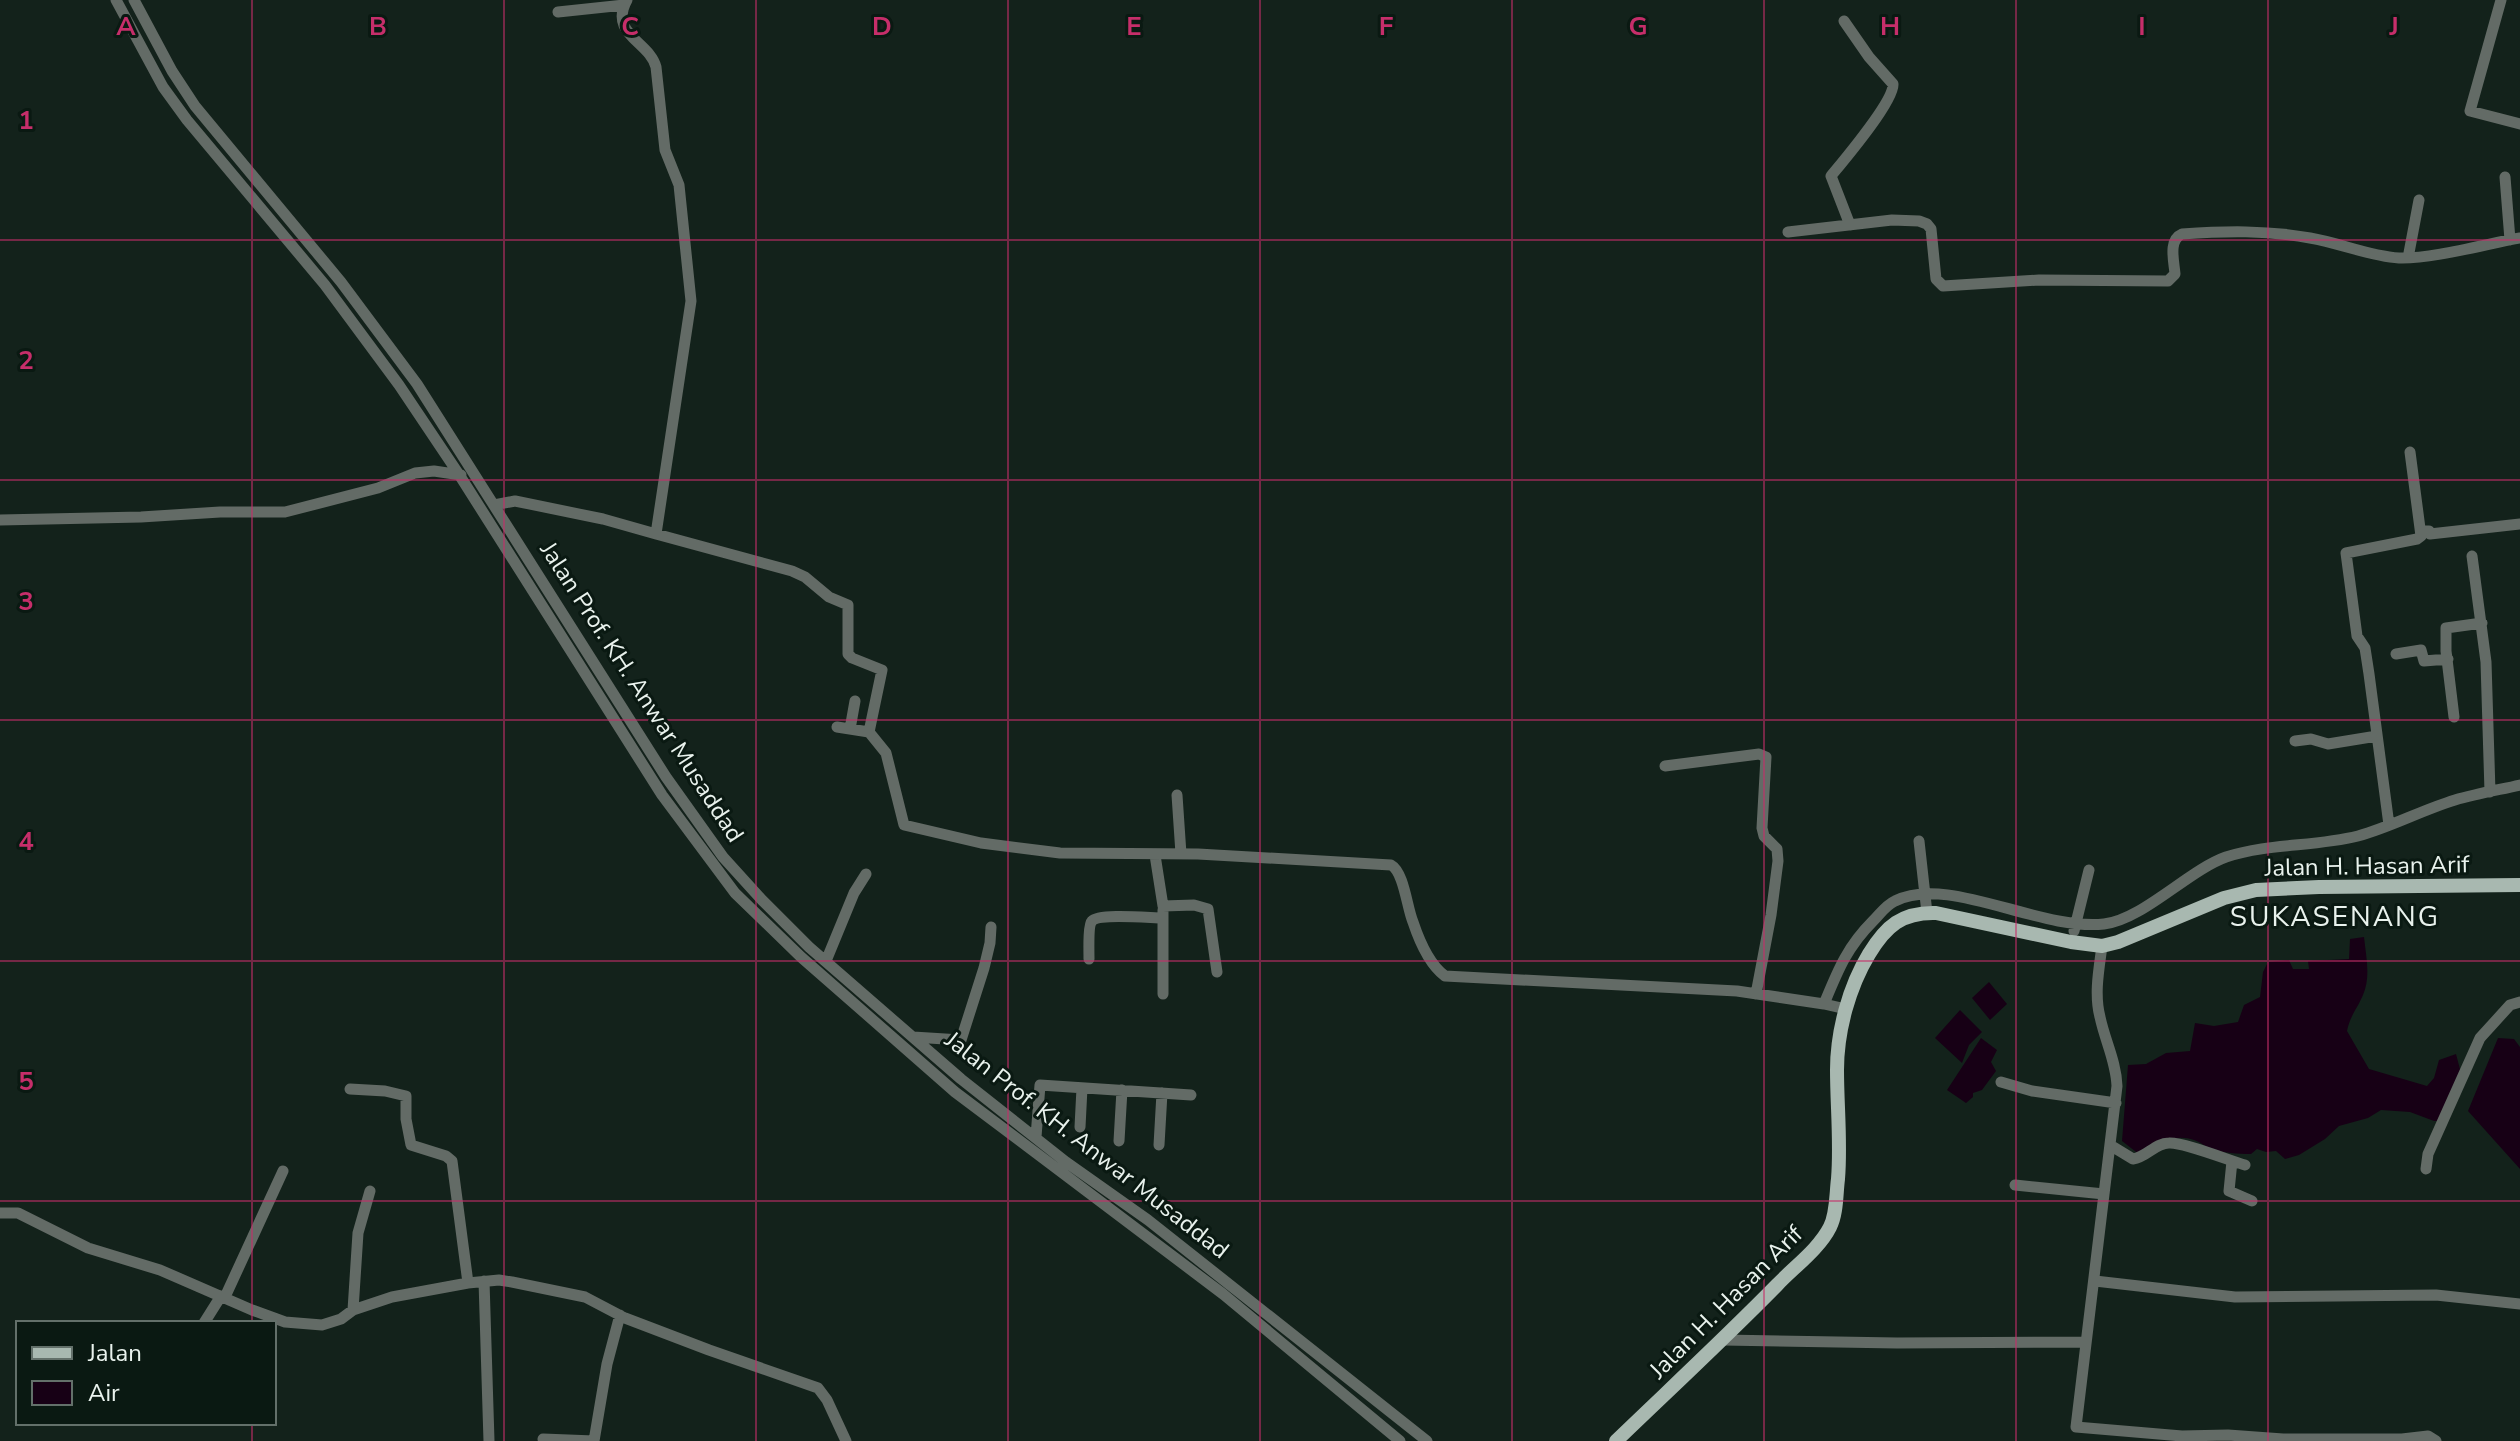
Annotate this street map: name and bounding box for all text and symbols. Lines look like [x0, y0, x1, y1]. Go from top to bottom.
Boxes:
text: A [116, 9, 136, 44]
text: B [369, 9, 387, 44]
text: C [621, 9, 639, 44]
text: D [872, 9, 892, 44]
text: E [1126, 9, 1142, 44]
text: F [1379, 9, 1393, 44]
text: G [1628, 9, 1648, 44]
text: H [1880, 9, 1900, 44]
text: I [2138, 9, 2146, 44]
text: J [2388, 9, 2399, 44]
text: 1 [18, 103, 34, 138]
text: 2 [18, 343, 34, 378]
street label: Jalan Prof. KH. Anwar Musaddad [532, 535, 751, 848]
text: 3 [18, 584, 34, 619]
text: 4 [18, 824, 34, 859]
street label: Jalan H. Hasan Arif [2263, 848, 2471, 884]
district label: SUKASENANG [2230, 898, 2440, 936]
street label: Jalan Prof. KH. Anwar Musaddad [938, 1023, 1236, 1266]
text: 5 [18, 1064, 34, 1099]
street label: Jalan H. Hasan Arif [1642, 1218, 1810, 1386]
legend [16, 1321, 276, 1425]
text: Jalan [87, 1337, 142, 1369]
text: Air [88, 1377, 120, 1409]

